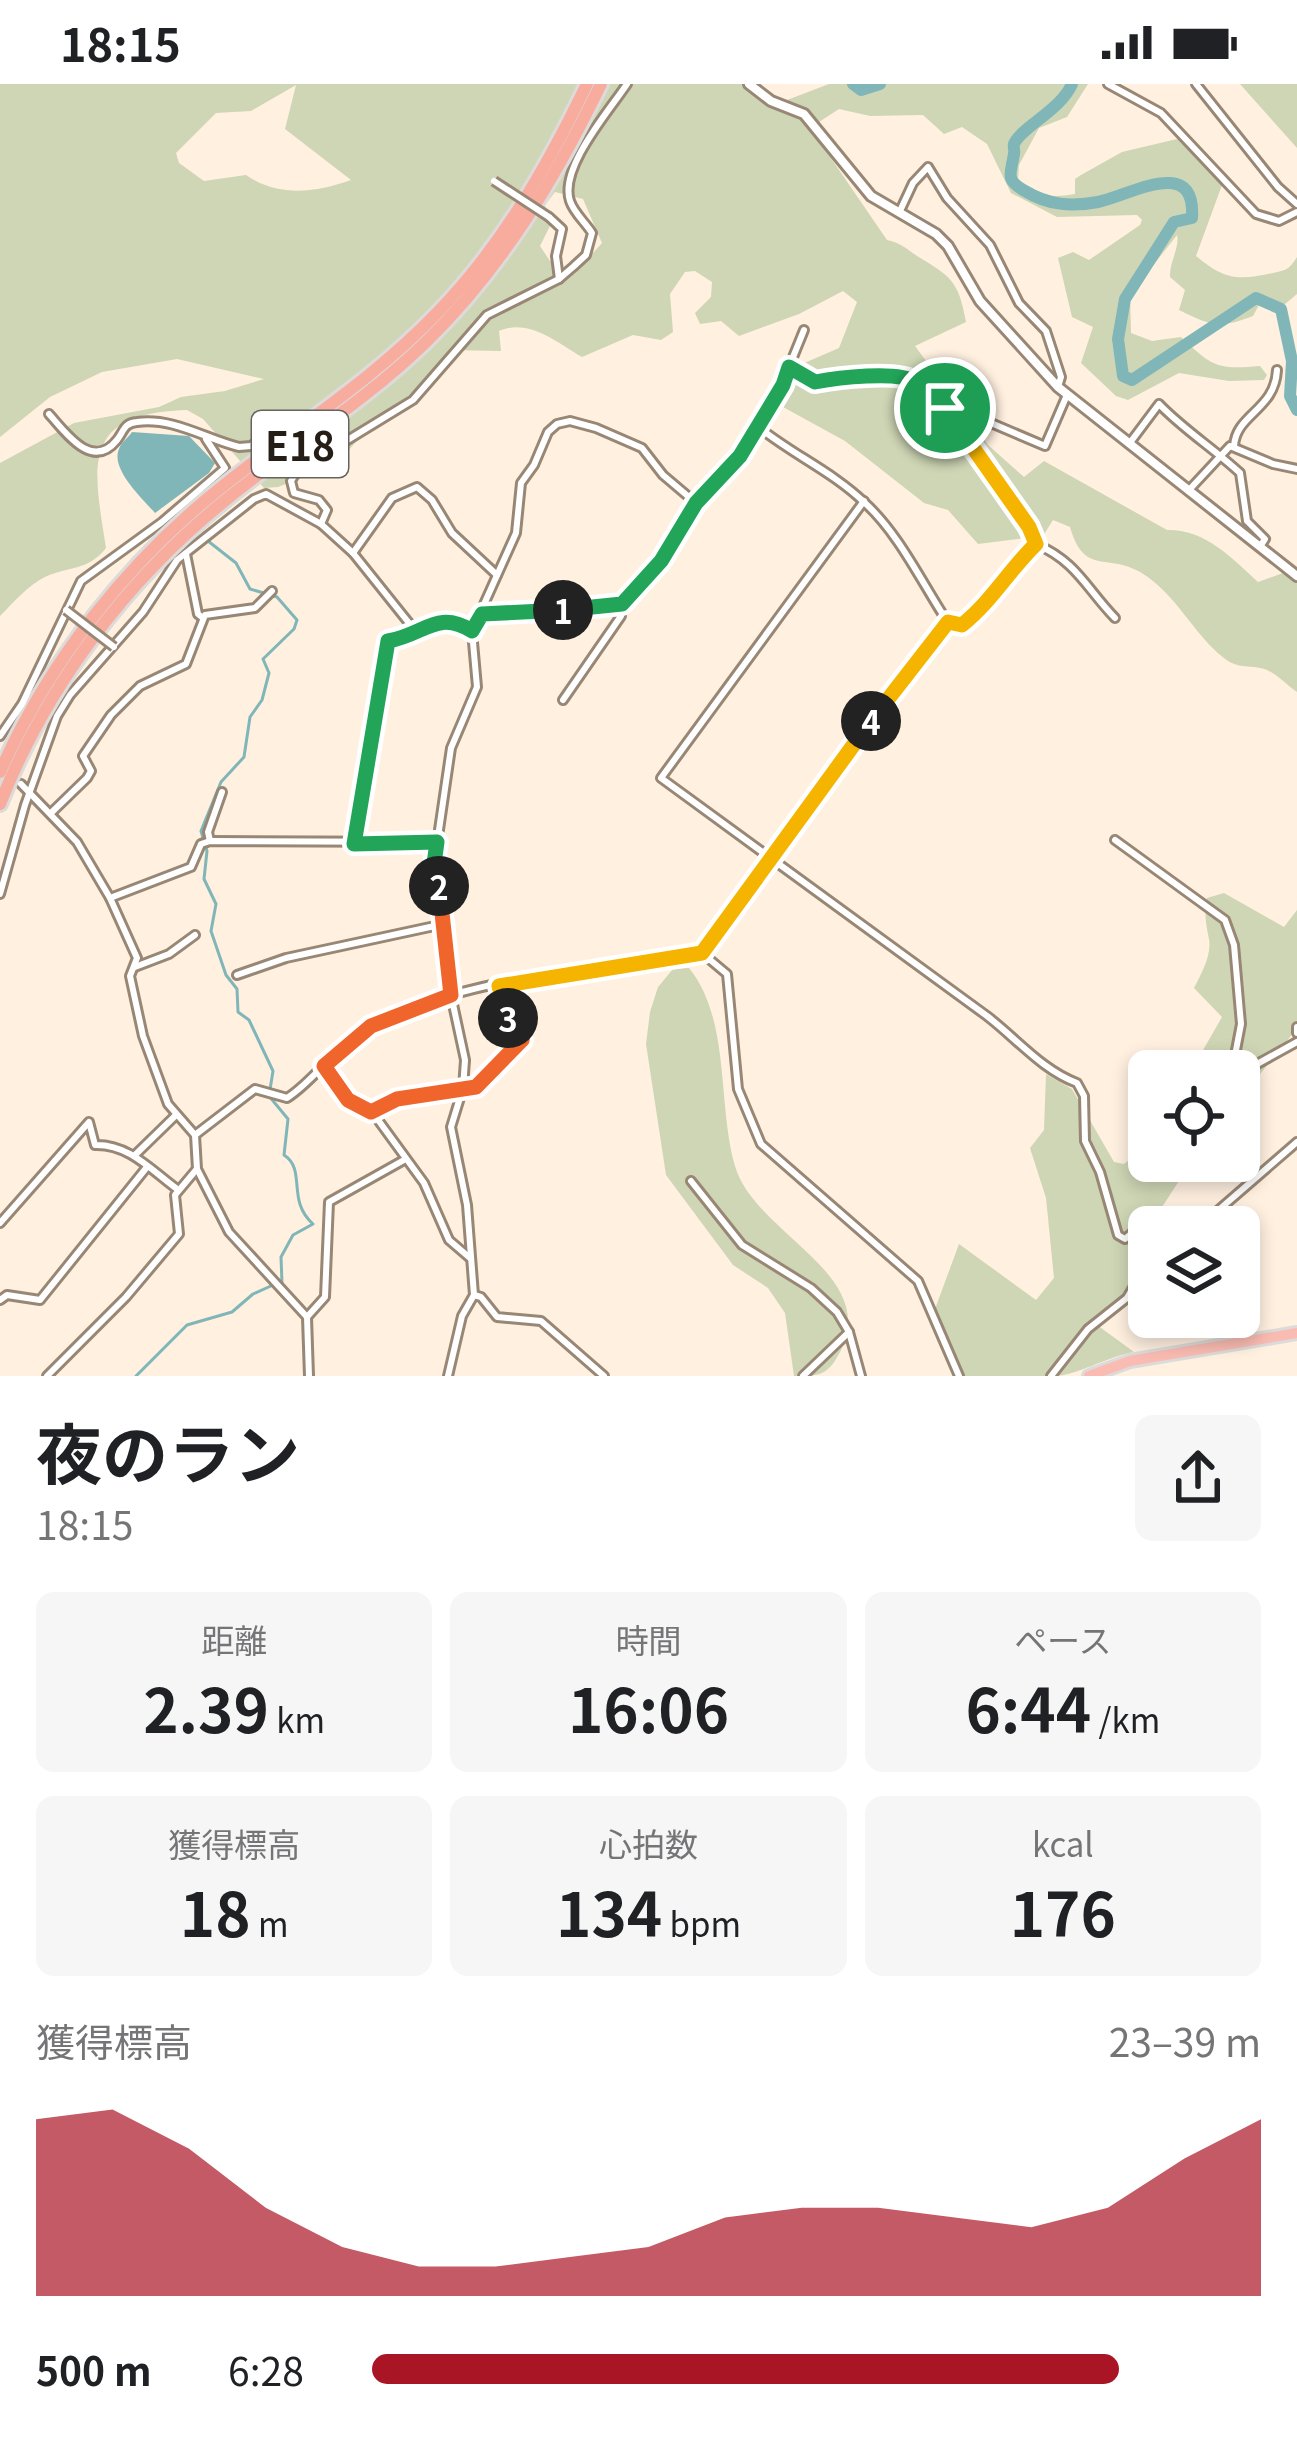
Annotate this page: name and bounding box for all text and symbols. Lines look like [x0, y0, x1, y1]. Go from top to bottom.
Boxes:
text: 18:15 [60, 10, 181, 75]
pin [894, 357, 996, 459]
icon: arrive [912, 375, 978, 441]
road number: E18 [252, 411, 348, 477]
pin: 1 [533, 580, 593, 640]
text: 1 [553, 586, 573, 634]
pin: 4 [841, 691, 901, 751]
text: 4 [861, 697, 881, 745]
pin: 2 [409, 856, 469, 916]
text: 2 [429, 862, 449, 910]
pin: 3 [478, 988, 538, 1048]
text: 3 [498, 994, 518, 1042]
map controls [1128, 1050, 1260, 1338]
button: locate [1128, 1050, 1260, 1182]
button: layers [1128, 1206, 1260, 1338]
text: 夜のラン [36, 1402, 300, 1498]
button: share [1135, 1415, 1261, 1541]
text: 18:15 [36, 1495, 133, 1551]
text: 距離 [201, 1615, 267, 1663]
text: 時間 [615, 1615, 681, 1663]
text: ペース [1014, 1615, 1112, 1663]
text: 2.39 [143, 1663, 269, 1750]
text: 16:06 [568, 1663, 729, 1750]
text: 6:44 [965, 1663, 1091, 1750]
text: km [269, 1695, 325, 1743]
text: /km [1091, 1695, 1160, 1743]
text: 獲得標高 [168, 1819, 300, 1867]
text: 心拍数 [599, 1819, 698, 1867]
text: kcal [1032, 1819, 1094, 1867]
text: 18 [180, 1867, 251, 1954]
text: 134 [556, 1867, 662, 1954]
text: 176 [1010, 1867, 1116, 1954]
text: m [251, 1899, 289, 1947]
text: bpm [662, 1899, 741, 1947]
text: 獲得標高 [36, 2012, 192, 2068]
text: 23–39 m [1109, 2012, 1261, 2068]
text: 500 m [36, 2341, 151, 2397]
text: 6:28 [228, 2341, 304, 2397]

